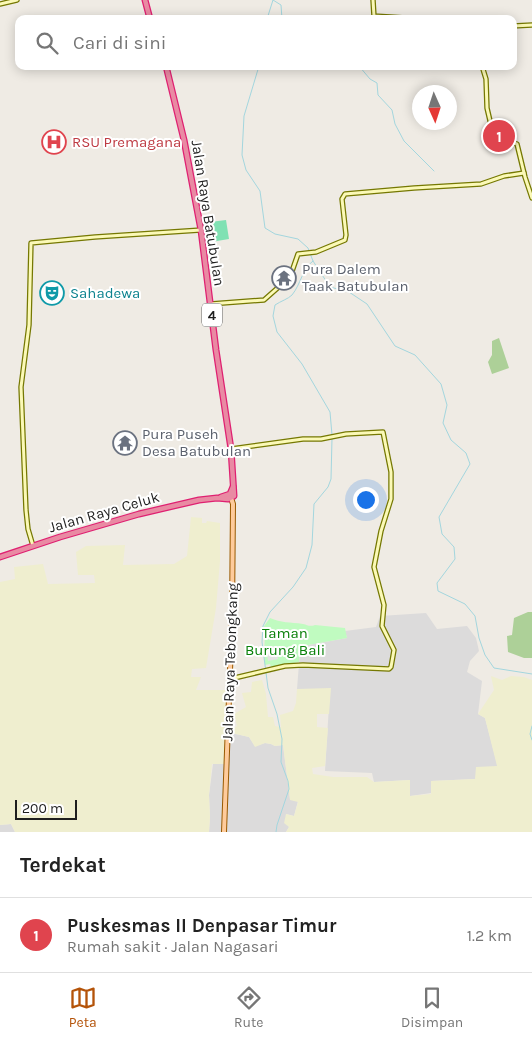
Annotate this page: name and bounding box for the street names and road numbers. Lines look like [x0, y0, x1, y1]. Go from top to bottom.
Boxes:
street label: Jalan Raya Batubulan [188, 139, 228, 287]
road number: 4 [202, 304, 222, 326]
street label: Jalan Raya Celuk [47, 488, 161, 536]
street label: Jalan Raya Tebongkang [218, 582, 242, 742]

